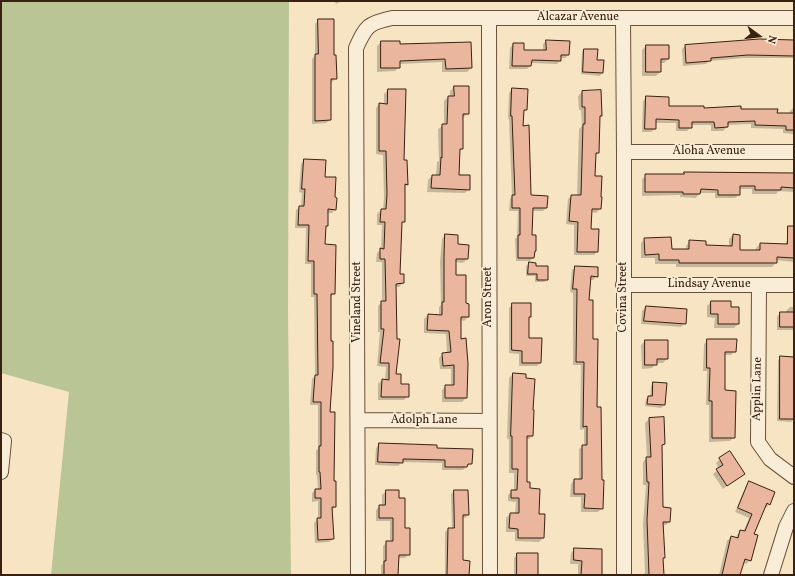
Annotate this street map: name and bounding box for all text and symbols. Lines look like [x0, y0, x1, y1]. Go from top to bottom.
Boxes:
street label: Alcazar Avenue [537, 11, 619, 25]
north arrow [739, 16, 779, 56]
text: N [763, 33, 779, 45]
street label: Aloha Avenue [672, 145, 746, 159]
street label: Vineland Street [351, 261, 365, 343]
street label: Covina Street [617, 261, 631, 333]
street label: Aron Street [482, 267, 496, 327]
street label: Lindsay Avenue [667, 278, 751, 292]
street label: Applin Lane [750, 357, 766, 421]
street label: Adolph Lane [391, 414, 457, 428]

